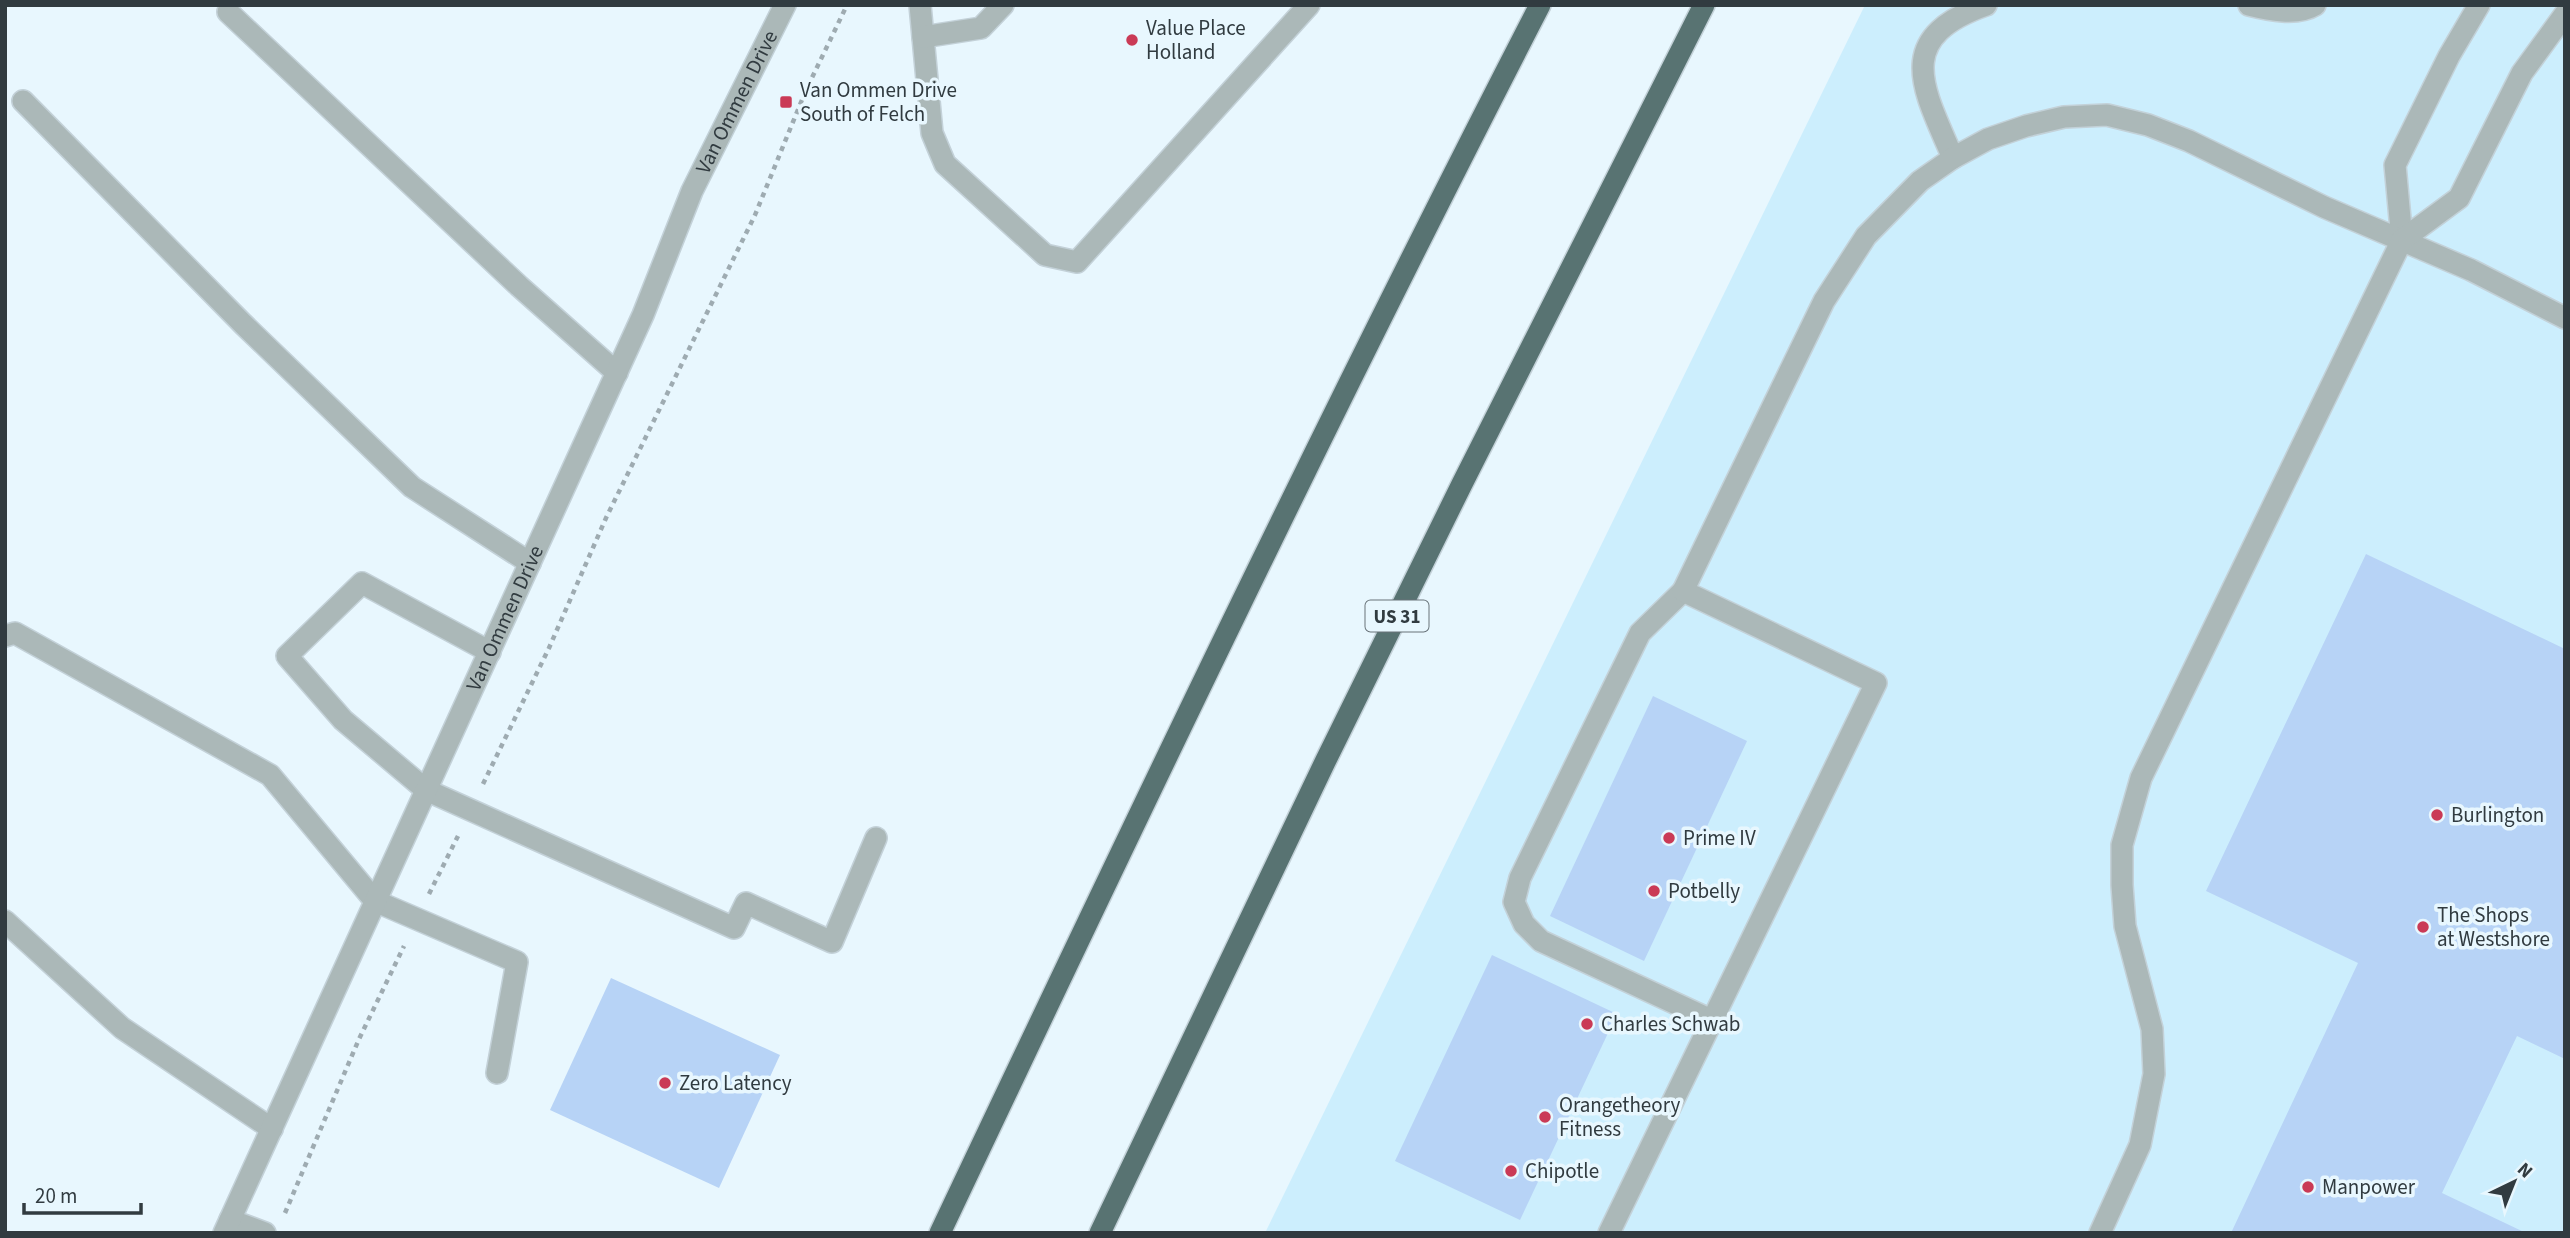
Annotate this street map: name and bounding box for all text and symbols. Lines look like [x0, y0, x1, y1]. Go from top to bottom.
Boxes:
place label: Value Place Holland [1146, 13, 1246, 67]
street label: Van Ommen Drive [688, 25, 785, 179]
marker: Value Place Holland [1124, 32, 1140, 48]
place label: Van Ommen Drive South of Felch [800, 75, 957, 129]
marker: Van Ommen Drive South of Felch [778, 94, 794, 110]
street label: Van Ommen Drive [458, 540, 551, 696]
road number: US 31 [1366, 600, 1428, 632]
place label: Burlington [2451, 800, 2544, 830]
marker: Burlington [2429, 807, 2445, 823]
place label: Prime IV [1683, 823, 1756, 853]
marker: Prime IV [1661, 830, 1677, 846]
place label: Potbelly [1668, 876, 1740, 906]
marker: Potbelly [1646, 883, 1662, 899]
place label: The Shops at Westshore [2437, 900, 2550, 954]
marker: The Shops at Westshore [2415, 919, 2431, 935]
place label: Charles Schwab [1601, 1009, 1740, 1039]
marker: Charles Schwab [1579, 1016, 1595, 1032]
place label: Zero Latency [679, 1068, 792, 1098]
marker: Zero Latency [657, 1075, 673, 1091]
place label: Orangetheory Fitness [1559, 1090, 1680, 1144]
marker: Orangetheory Fitness [1537, 1109, 1553, 1125]
north arrow [2479, 1147, 2549, 1217]
place label: Chipotle [1525, 1156, 1599, 1186]
text: N [2511, 1156, 2538, 1185]
marker: Chipotle [1503, 1163, 1519, 1179]
scale bar [24, 1172, 142, 1216]
place label: Manpower [2322, 1172, 2416, 1202]
marker: Manpower [2300, 1179, 2316, 1195]
text: 20 m [35, 1181, 77, 1211]

